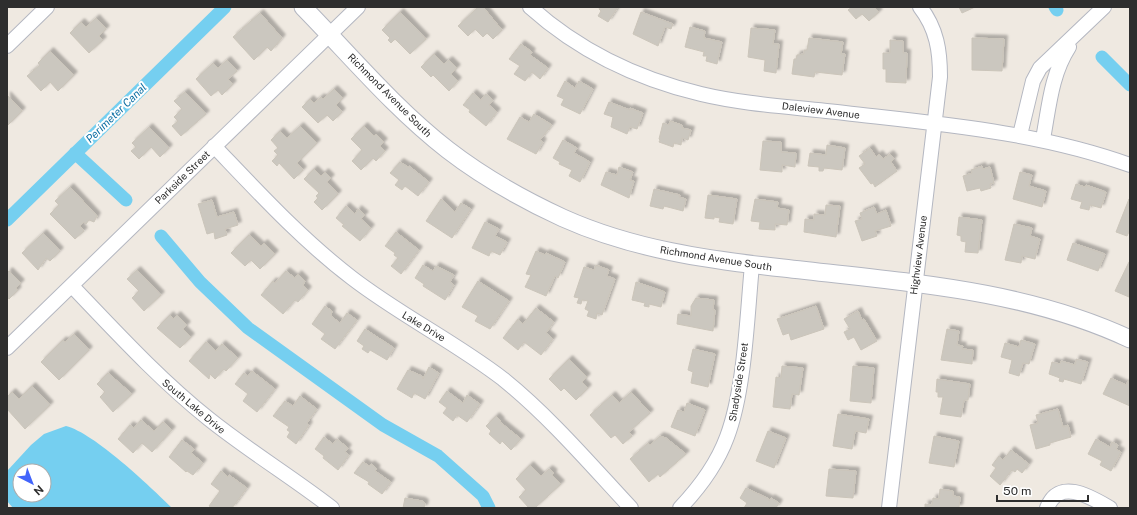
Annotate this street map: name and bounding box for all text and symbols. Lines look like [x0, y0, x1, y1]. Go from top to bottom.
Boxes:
street label: Richmond Avenue South [346, 51, 434, 139]
water label: Perimeter Canal [83, 81, 149, 145]
street label: Daleview Avenue [781, 99, 861, 121]
street label: Parkside Street [152, 148, 212, 206]
street label: Highview Avenue [907, 214, 929, 295]
street label: Richmond Avenue South [659, 243, 773, 273]
street label: Lake Drive [400, 308, 448, 344]
street label: Shadyside Street [726, 341, 750, 422]
street label: South Lake Drive [160, 376, 228, 436]
north arrow [12, 463, 52, 503]
scale bar [997, 477, 1088, 503]
text: N [31, 483, 46, 498]
text: 50 m [1003, 484, 1031, 498]

